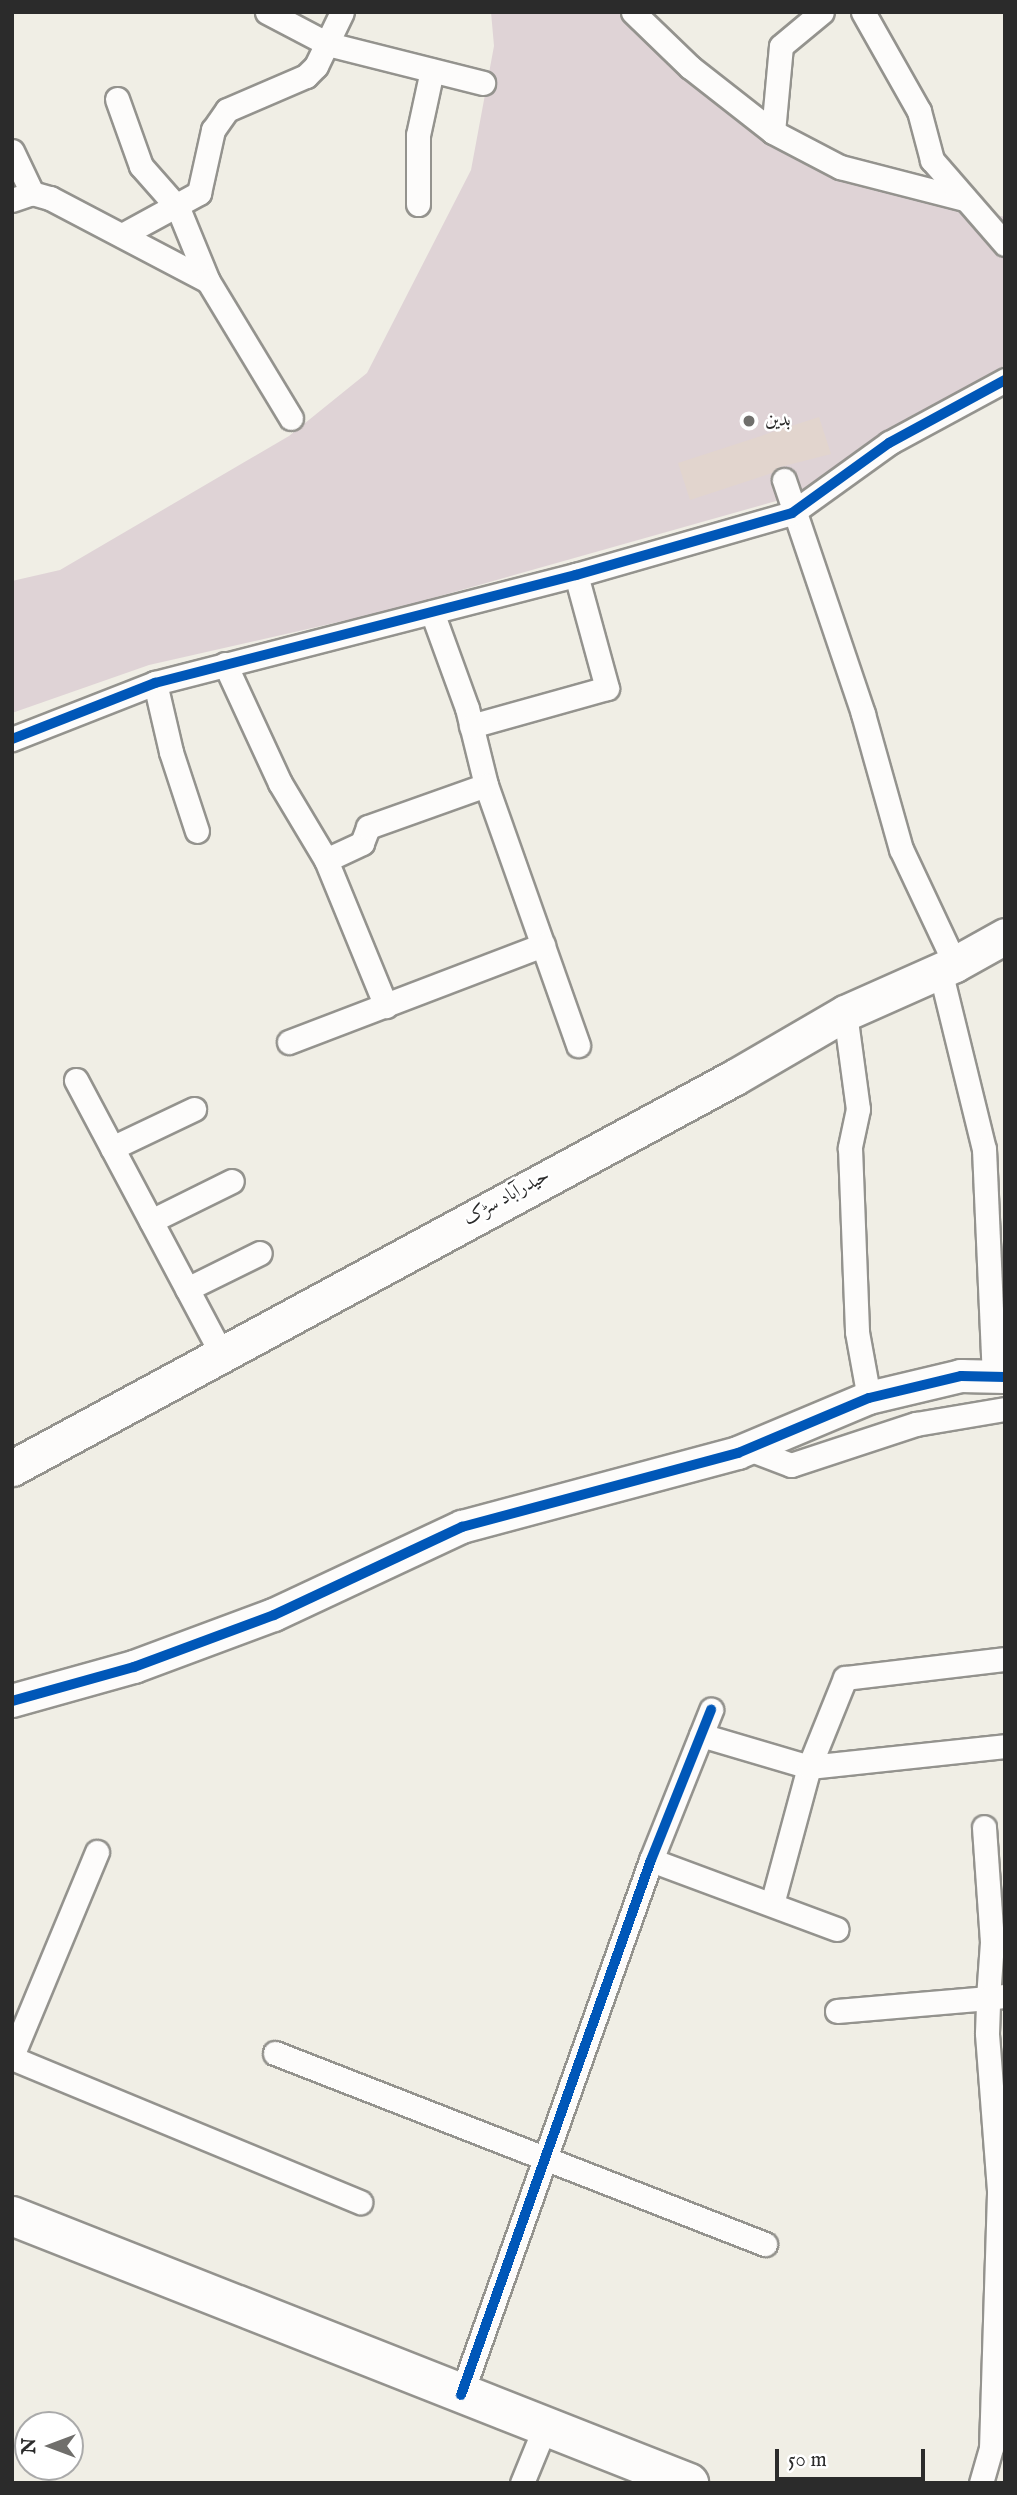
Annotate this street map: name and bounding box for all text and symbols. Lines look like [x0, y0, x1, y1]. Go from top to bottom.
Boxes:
place label: بدين [765, 410, 791, 432]
marker: بدين [739, 411, 759, 431]
street label: حیدرآباد سڑک [460, 1165, 554, 1231]
north arrow [14, 2411, 84, 2481]
scale bar [779, 2436, 930, 2480]
text: N [18, 2438, 42, 2454]
text: 50 m [788, 2447, 827, 2474]

